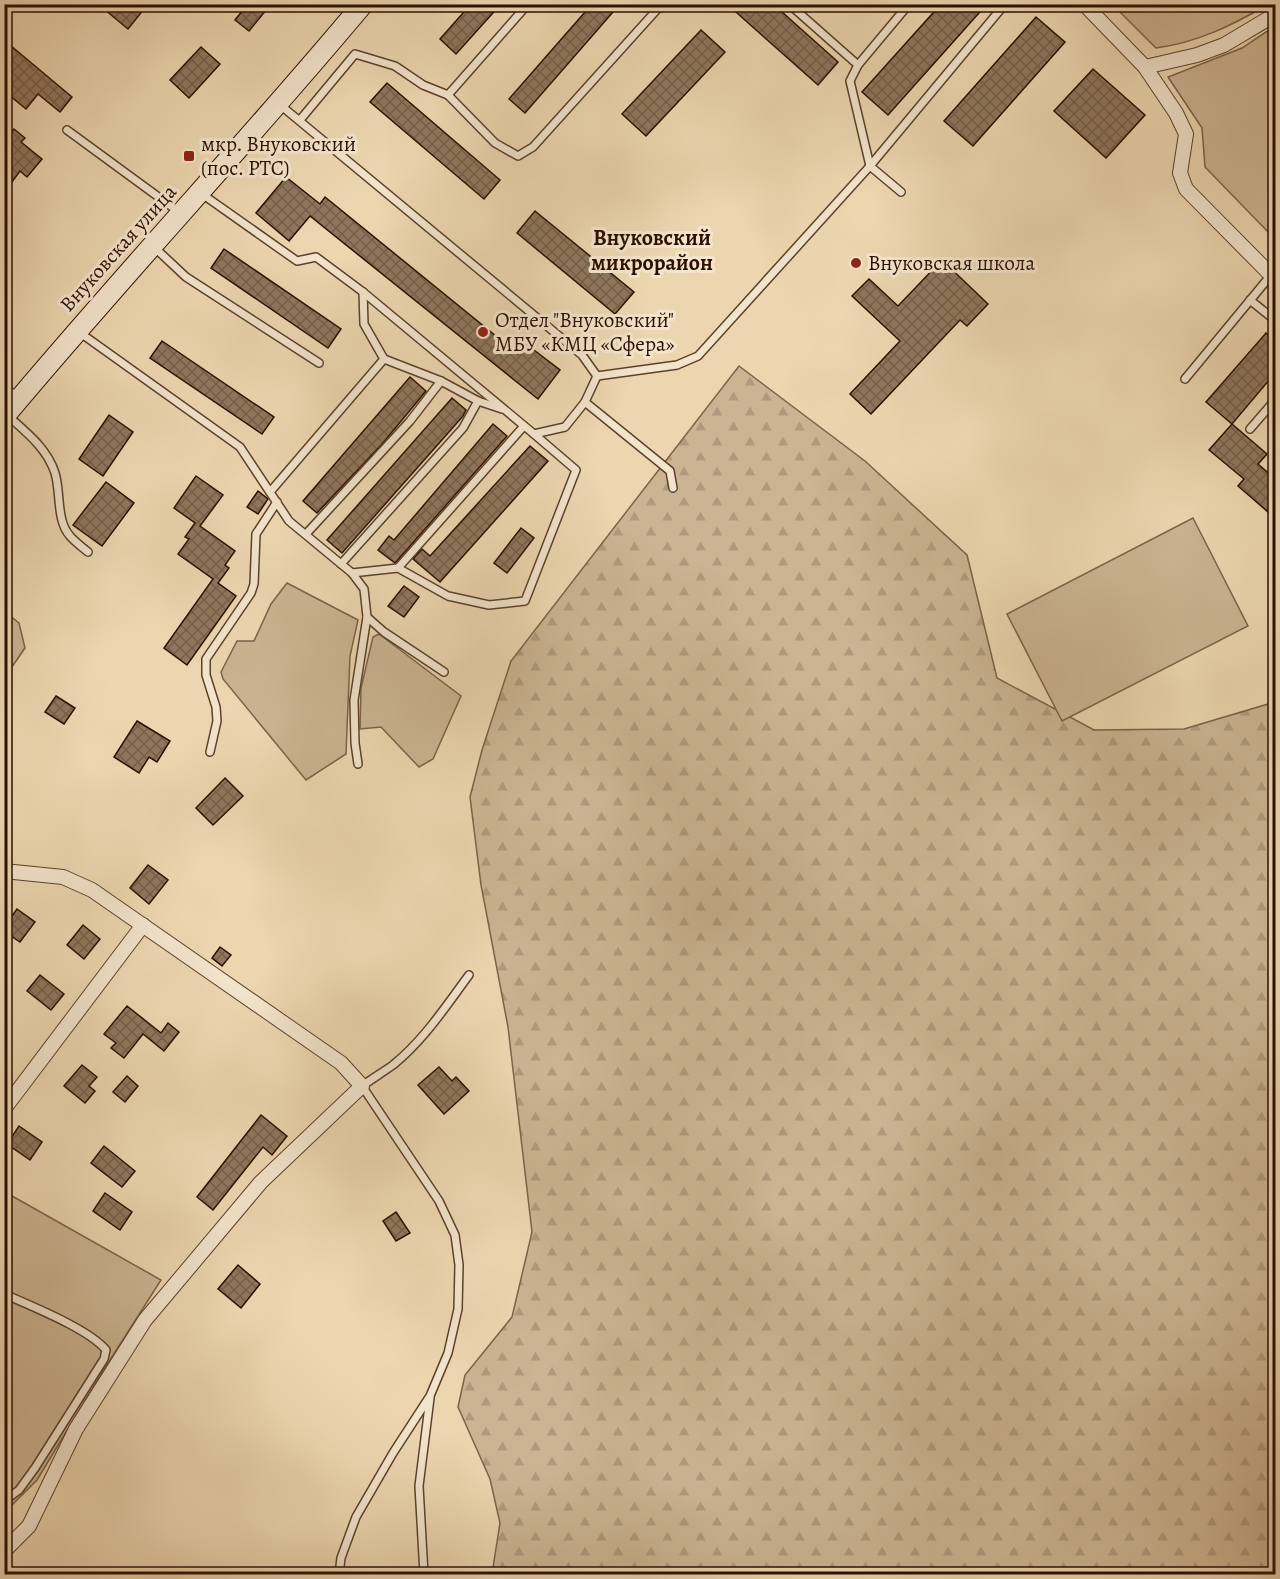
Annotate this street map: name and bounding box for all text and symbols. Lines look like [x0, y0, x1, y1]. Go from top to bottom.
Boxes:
place label: мкр. Внуковский (пос. РТС) [201, 130, 356, 182]
marker: мкр. Внуковский (пос. РТС) [182, 149, 196, 163]
street label: Внуковская улица [53, 178, 183, 318]
district label: Внуковский микрорайон [591, 223, 713, 278]
place label: Внуковская школа [868, 249, 1035, 277]
marker: Внуковская школа [849, 256, 863, 270]
place label: Отдел "Внуковский" МБУ «КМЦ «Сфера» [495, 306, 675, 358]
marker: Отдел "Внуковский" МБУ «КМЦ «Сфера» [476, 325, 490, 339]

